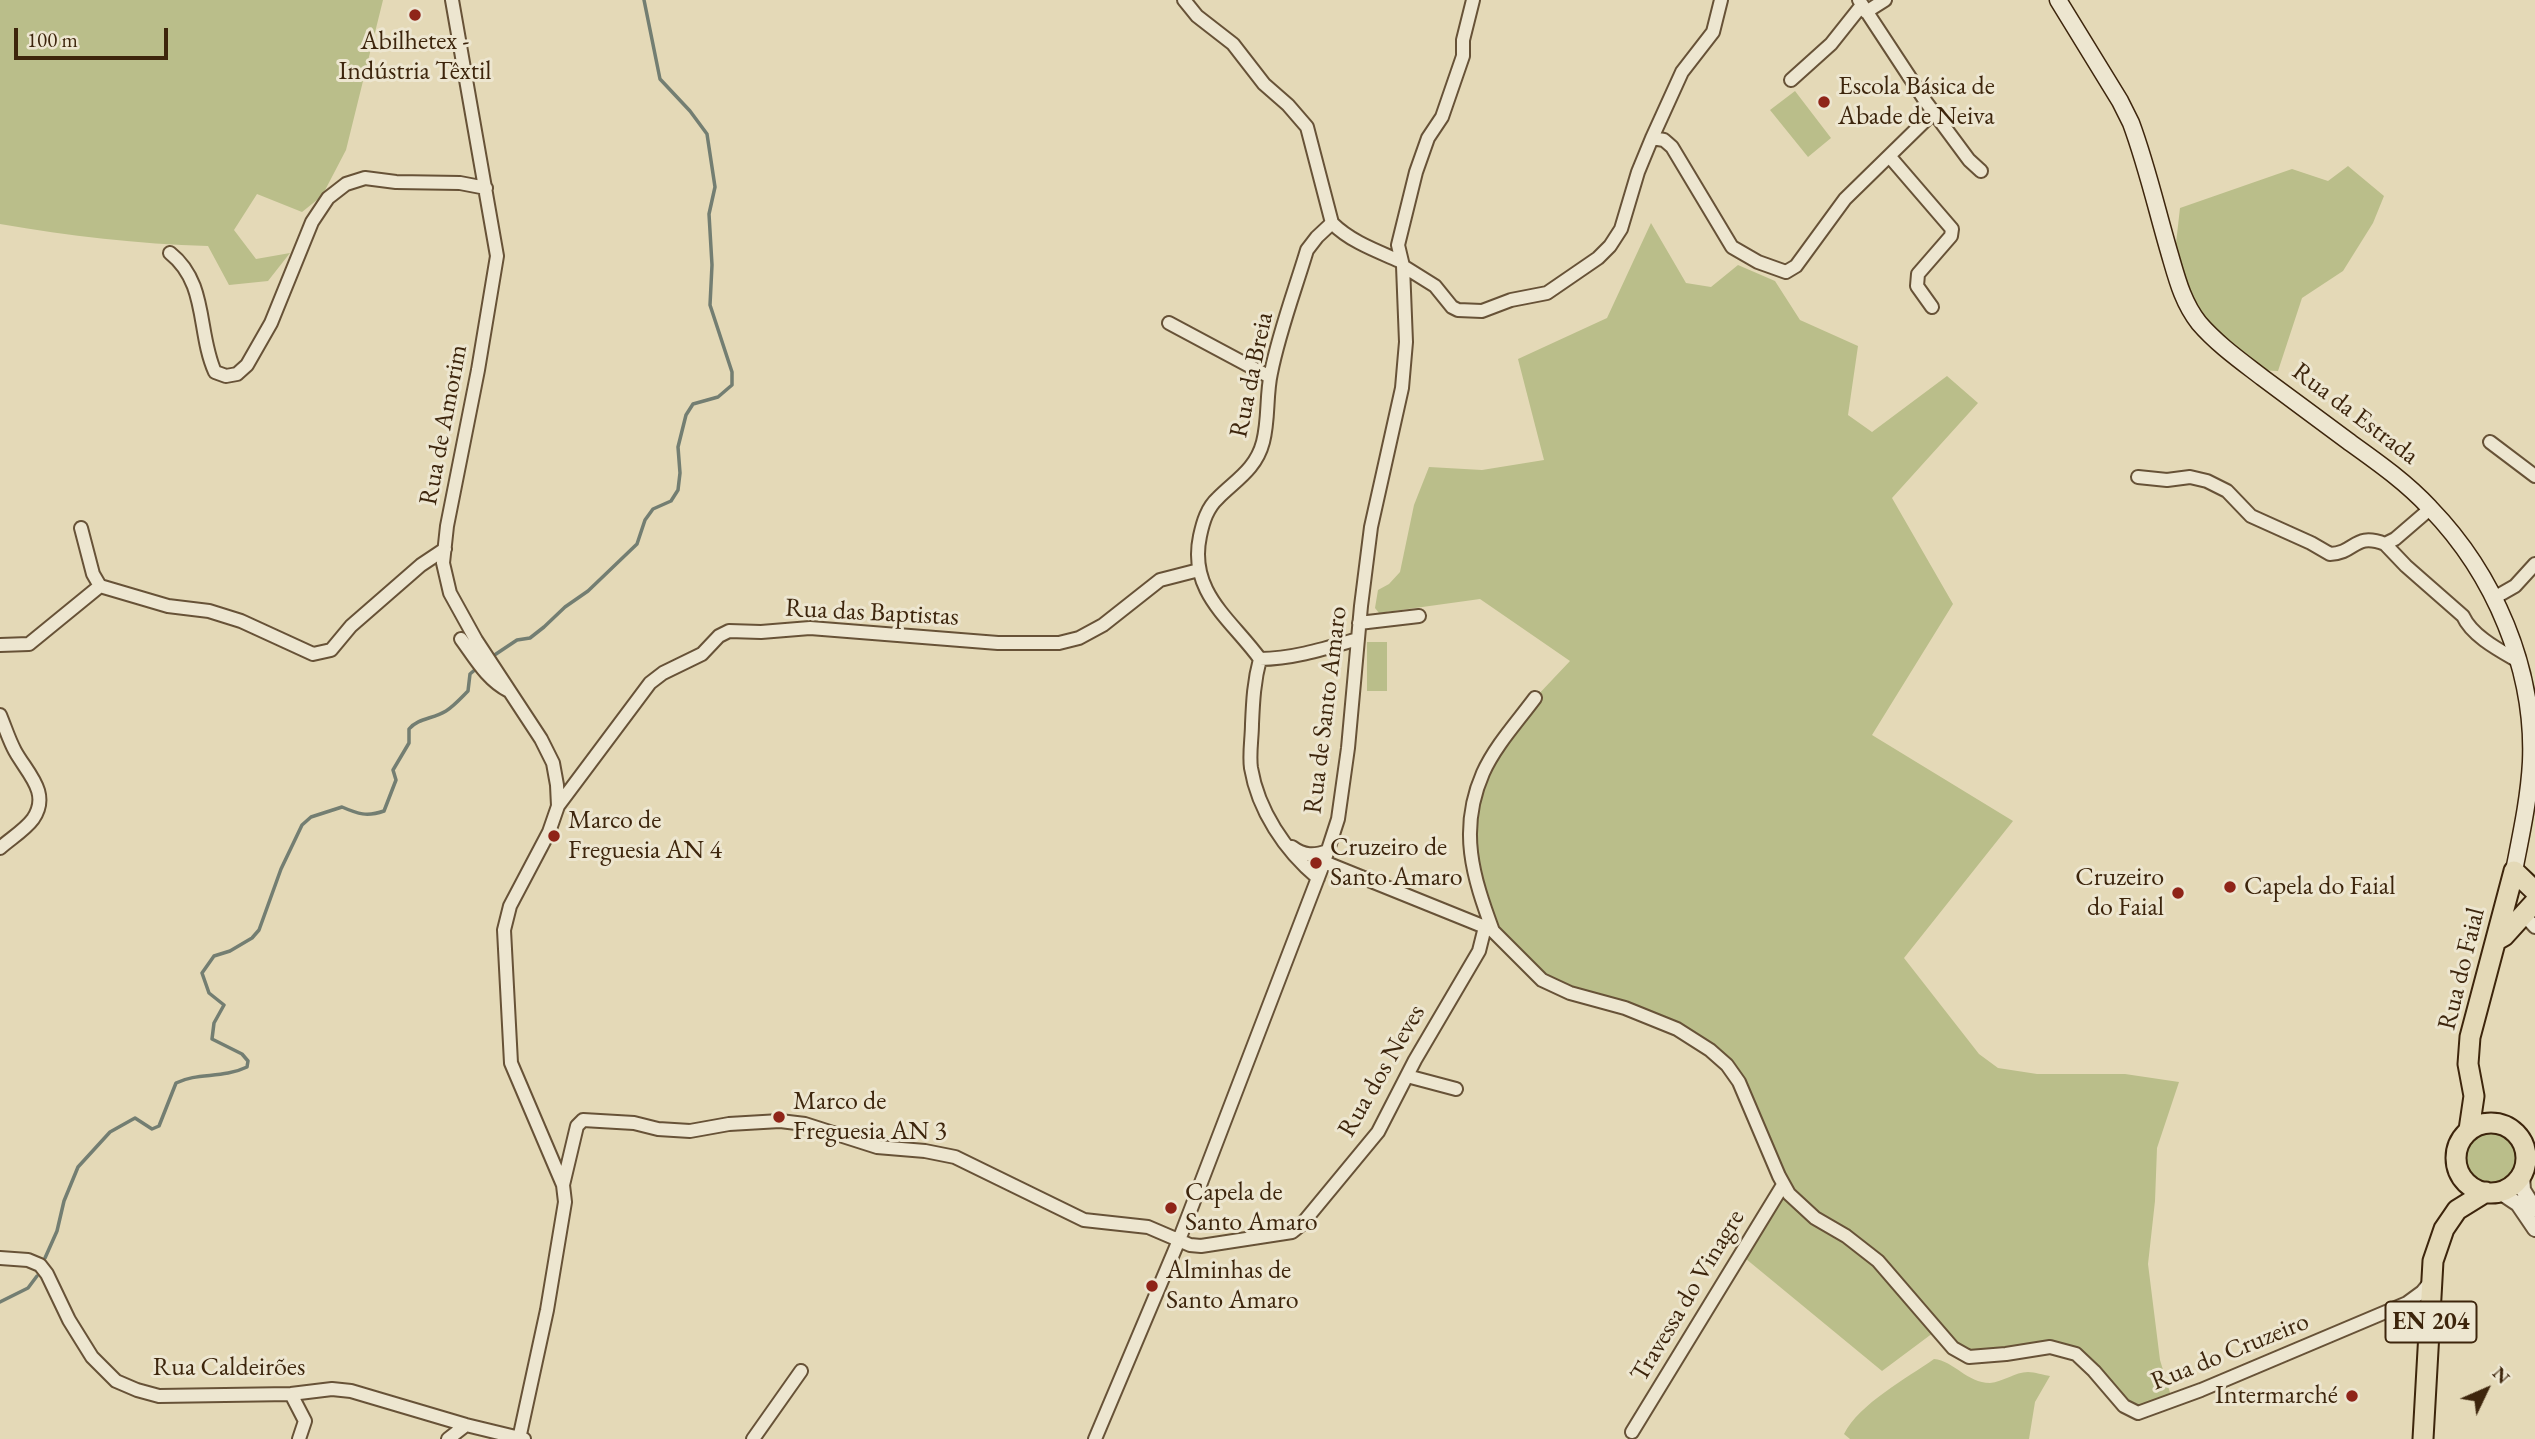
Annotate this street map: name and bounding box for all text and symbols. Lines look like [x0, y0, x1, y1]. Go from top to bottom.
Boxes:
marker: Abilhetex - Indústria Têxtil [407, 7, 423, 23]
scale bar [18, 14, 172, 58]
text: 100 m [27, 26, 78, 53]
place label: Abilhetex - Indústria Têxtil [338, 26, 492, 88]
place label: Escola Básica de Abade de Neiva [1838, 71, 1995, 132]
marker: Escola Básica de Abade de Neiva [1816, 94, 1832, 110]
street label: Rua da Breia [1223, 309, 1281, 441]
street label: Rua de Amorim [413, 342, 475, 508]
street label: Rua da Estrada [2286, 356, 2424, 472]
street label: Rua das Baptistas [784, 593, 960, 633]
street label: Rua de Santo Amaro [1298, 604, 1354, 816]
place label: Marco de Freguesia AN 4 [568, 805, 722, 866]
marker: Marco de Freguesia AN 4 [546, 828, 562, 844]
place label: Cruzeiro de Santo Amaro [1330, 832, 1463, 894]
marker: Cruzeiro de Santo Amaro [1308, 855, 1324, 871]
place label: Cruzeiro do Faial [2075, 862, 2164, 924]
place label: Capela do Faial [2244, 871, 2395, 903]
marker: Capela do Faial [2222, 879, 2238, 895]
marker: Cruzeiro do Faial [2170, 885, 2186, 901]
street label: Rua do Faial [2432, 905, 2492, 1033]
street label: Rua dos Neves [1332, 999, 1432, 1143]
place label: Marco de Freguesia AN 3 [793, 1086, 947, 1148]
marker: Marco de Freguesia AN 3 [771, 1109, 787, 1125]
place label: Capela de Santo Amaro [1185, 1177, 1318, 1238]
marker: Capela de Santo Amaro [1163, 1200, 1179, 1216]
street label: Travessa do Vinagre [1624, 1204, 1752, 1388]
place label: Alminhas de Santo Amaro [1166, 1255, 1299, 1316]
marker: Alminhas de Santo Amaro [1144, 1278, 1160, 1294]
road number: EN 204 [2386, 1302, 2476, 1342]
street label: Rua do Cruzeiro [2146, 1306, 2314, 1398]
street label: Rua Caldeirões [153, 1352, 305, 1384]
north arrow [2451, 1355, 2521, 1425]
text: N [2487, 1361, 2516, 1389]
place label: Intermarché [2215, 1380, 2338, 1412]
marker: Intermarché [2344, 1388, 2360, 1404]

